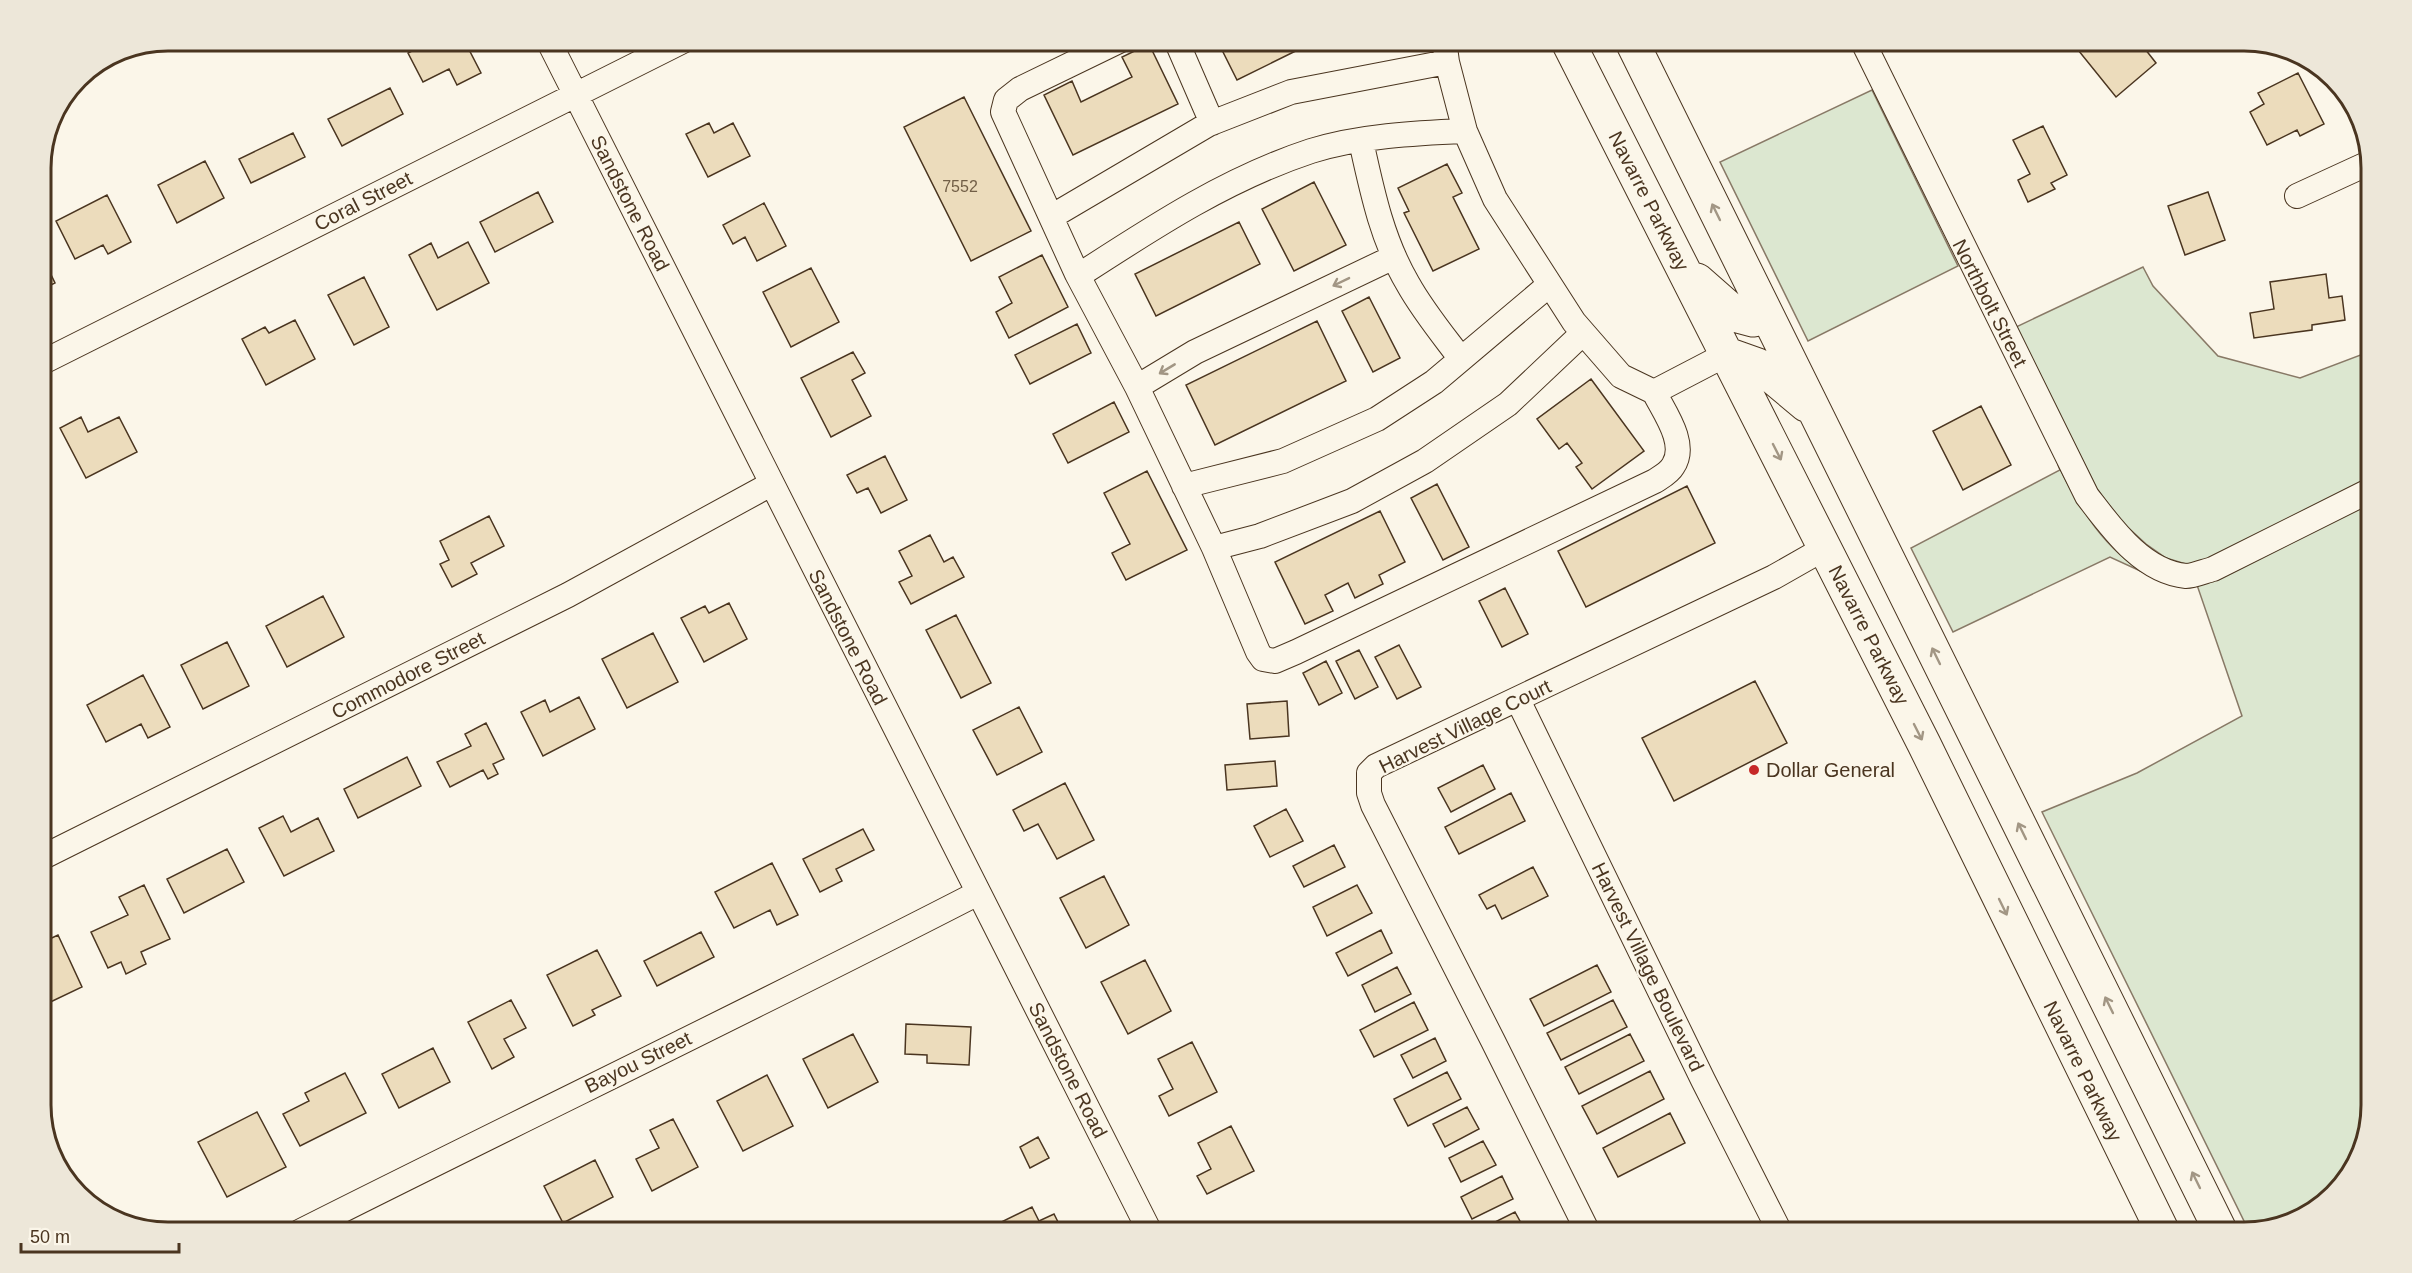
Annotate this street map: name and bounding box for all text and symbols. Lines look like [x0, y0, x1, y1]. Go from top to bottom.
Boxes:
street label: Navarre Parkway [1604, 128, 1694, 274]
street label: Sandstone Road [586, 132, 674, 274]
street label: Coral Street [310, 167, 416, 235]
house number: 7552 [942, 178, 978, 195]
one-way arrow [1710, 204, 1721, 222]
street label: Northbolt Street [1948, 236, 2032, 371]
one-way arrow [1333, 277, 1351, 289]
one-way arrow [1159, 364, 1176, 376]
one-way arrow [1772, 443, 1783, 461]
street label: Navarre Parkway [1824, 562, 1914, 708]
street label: Sandstone Road [804, 566, 892, 708]
street label: Commodore Street [328, 627, 489, 723]
one-way arrow [1929, 647, 1941, 665]
street label: Harvest Village Court [1375, 675, 1555, 777]
one-way arrow [1913, 722, 1924, 740]
place label: Dollar General [1766, 759, 1895, 781]
marker: Dollar General [1747, 763, 1761, 777]
one-way arrow [2016, 822, 2028, 840]
street label: Harvest Village Boulevard [1588, 859, 1708, 1075]
one-way arrow [1997, 898, 2009, 915]
street label: Navarre Parkway [2039, 997, 2127, 1145]
one-way arrow [2103, 997, 2114, 1015]
street label: Sandstone Road [1024, 999, 1112, 1141]
street label: Bayou Street [581, 1027, 695, 1097]
one-way arrow [2189, 1171, 2201, 1189]
scale bar [21, 1216, 178, 1254]
text: 50 m [30, 1227, 70, 1247]

